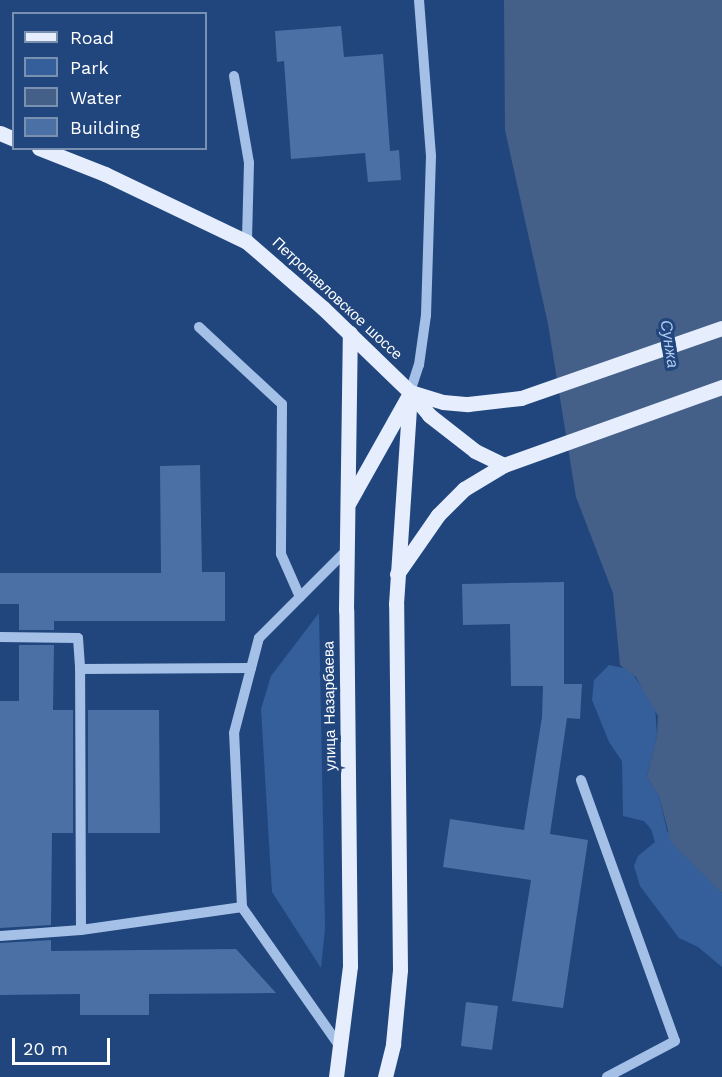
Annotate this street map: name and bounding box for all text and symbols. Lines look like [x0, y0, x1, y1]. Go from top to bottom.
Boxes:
legend [12, 12, 207, 150]
text: Road [70, 27, 114, 48]
text: Park [70, 57, 109, 78]
text: Water [70, 87, 122, 108]
text: Building [70, 117, 140, 138]
street label: Петропавловское шоссе [268, 234, 406, 364]
water label: Сунжа [656, 319, 682, 369]
street label: улица Назарбаева [320, 641, 340, 771]
scale bar [15, 1026, 112, 1064]
text: 20 m [23, 1038, 68, 1059]

